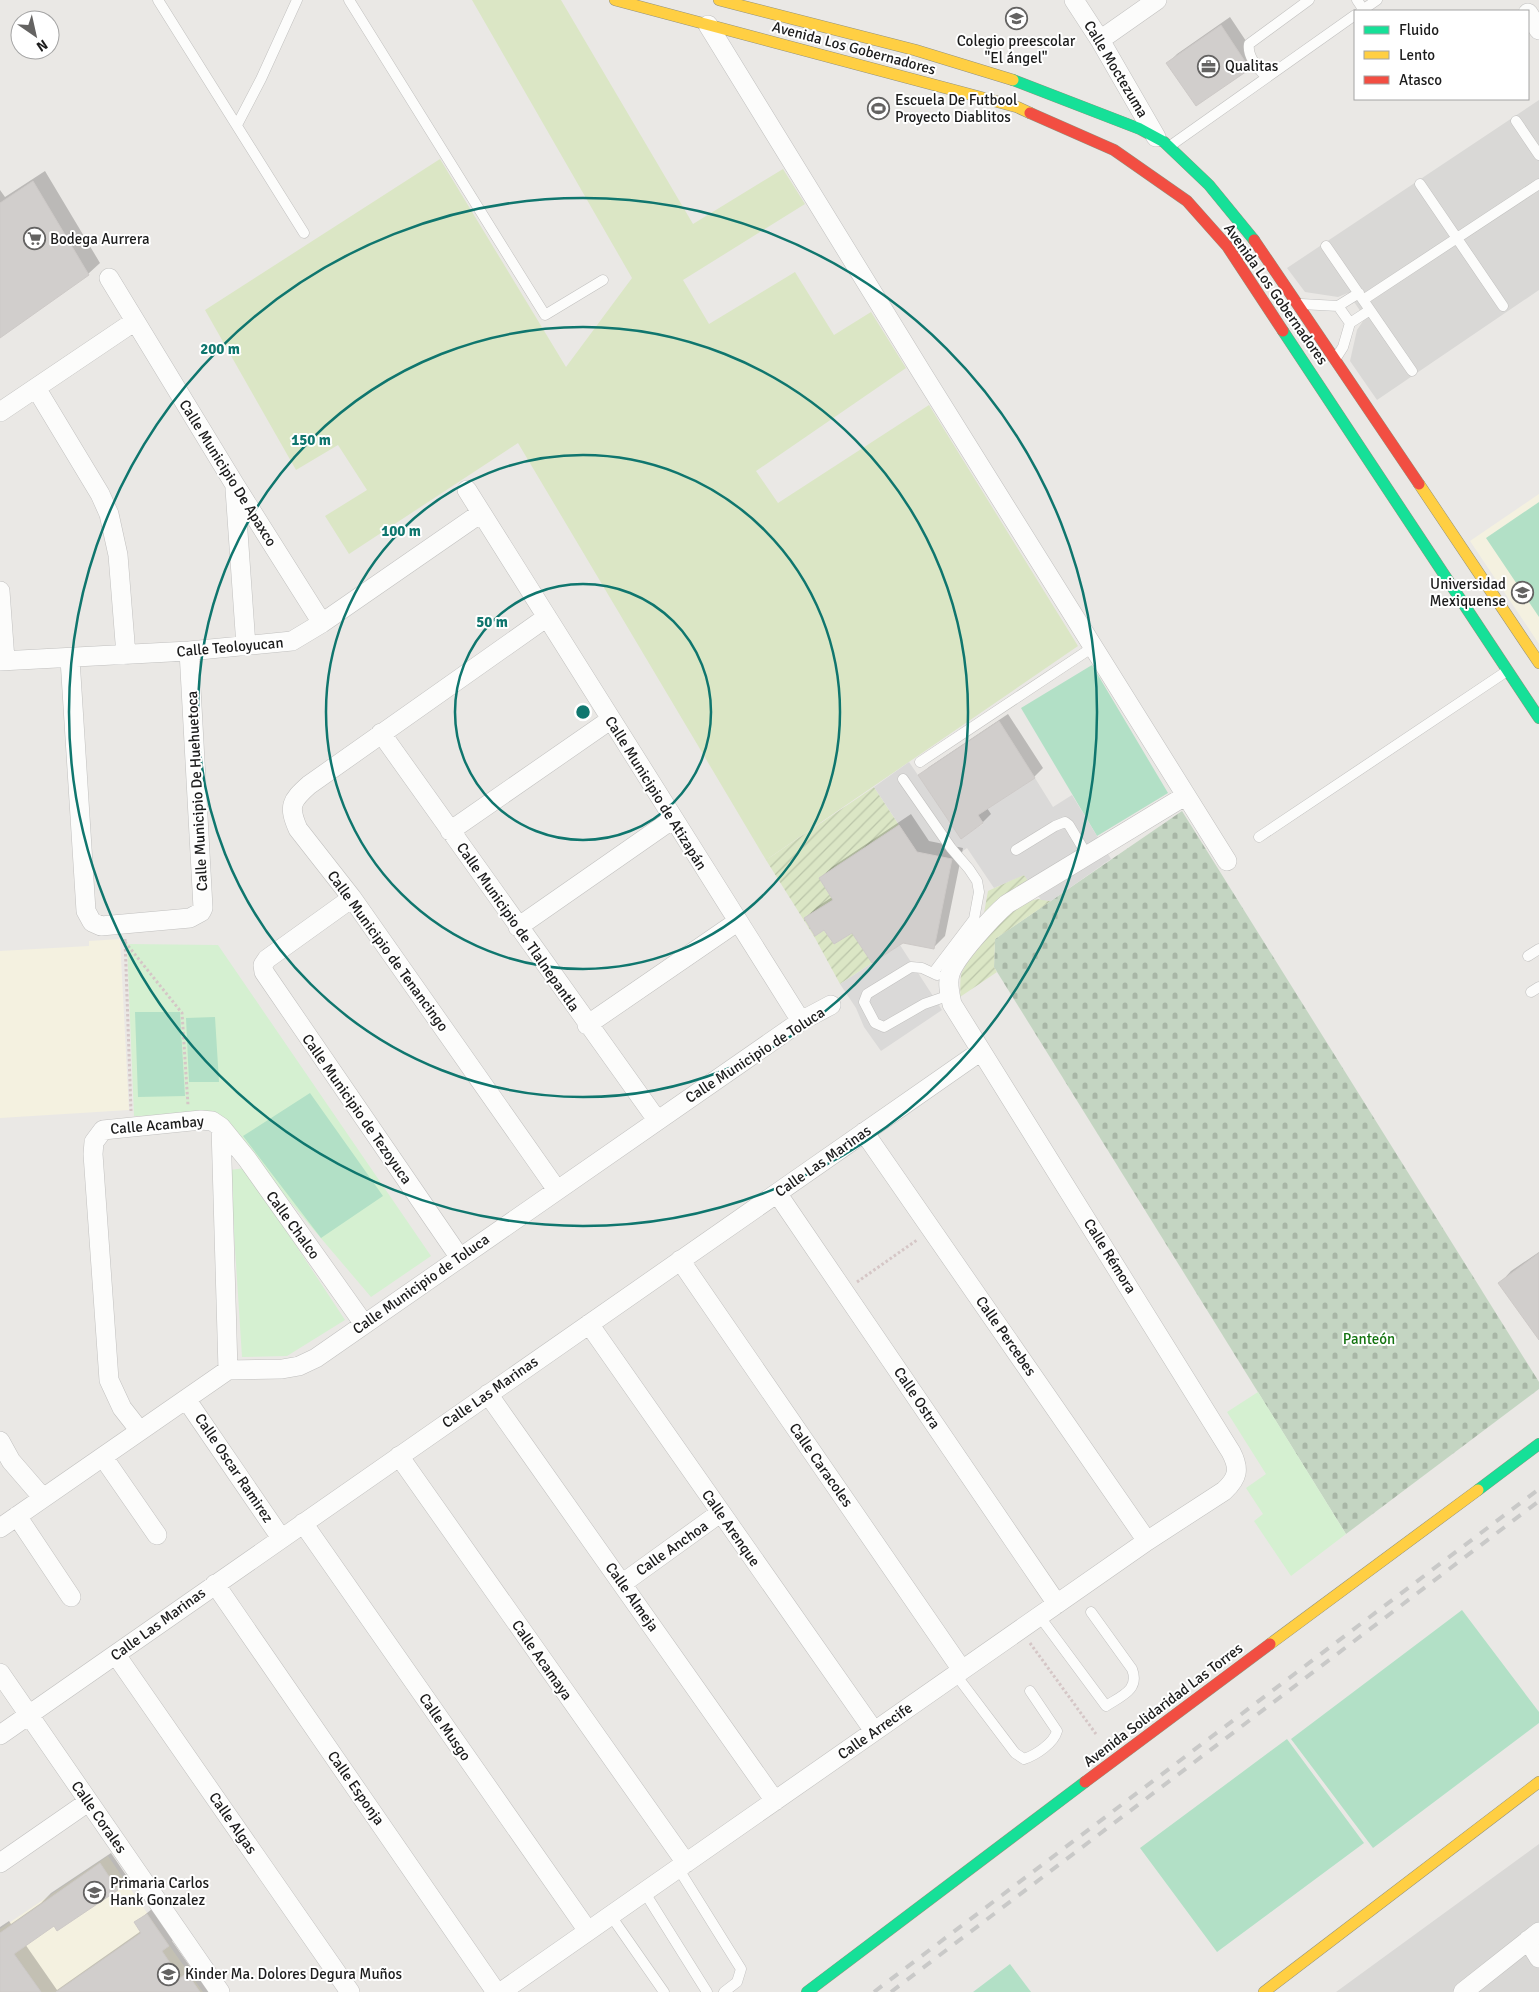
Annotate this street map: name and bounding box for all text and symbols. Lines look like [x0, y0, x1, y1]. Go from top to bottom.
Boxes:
school or university icon: Colegio preescolar "El ángel" [1004, 6, 1028, 30]
north arrow [10, 10, 60, 60]
legend [1354, 10, 1529, 100]
street label: Calle Moctezuma [1080, 17, 1152, 121]
street label: Avenida Los Gobernadores [770, 18, 938, 79]
text: Fluido [1399, 21, 1439, 39]
place label: Colegio preescolar "El ángel" [957, 32, 1076, 67]
text: N [33, 36, 51, 55]
text: Lento [1399, 46, 1435, 64]
office icon: Qualitas [1197, 54, 1221, 78]
place label: Qualitas [1225, 57, 1279, 75]
text: Atasco [1399, 71, 1442, 89]
place label: Escuela De Futbool Proyecto Diablitos [895, 91, 1017, 126]
sports icon: Escuela De Futbool Proyecto Diablitos [867, 97, 891, 121]
street label: Avenida Los Gobernadores [1220, 220, 1332, 369]
supermarket icon: Bodega Aurrera [22, 227, 46, 251]
place label: Bodega Aurrera [50, 230, 150, 248]
text: 200 m [200, 340, 240, 358]
street label: Calle Municipio De Apaxco [175, 396, 281, 550]
text: 150 m [291, 431, 331, 449]
text: 100 m [381, 522, 421, 540]
place label: Universidad Mexiquense [1429, 575, 1506, 610]
school or university icon: Universidad Mexiquense [1510, 581, 1534, 605]
text: 50 m [476, 613, 508, 631]
street label: Calle Teoloyucan [176, 633, 284, 661]
street label: Calle Municipio De Huehuetoca [183, 690, 211, 892]
centre of rings [574, 703, 592, 721]
street label: Calle Municipio de Atizapán [601, 713, 711, 873]
street label: Calle Municipio de Tlalnepantla [453, 839, 583, 1015]
street label: Calle Municipio de Tenancingo [324, 867, 453, 1035]
street label: Calle Municipio de Toluca [682, 1003, 828, 1107]
street label: Calle Municipio de Tezoyuca [298, 1030, 416, 1188]
street label: Calle Acambay [109, 1112, 205, 1138]
street label: Calle Las Marinas [772, 1121, 875, 1201]
street label: Calle Chalco [262, 1187, 324, 1263]
street label: Calle Rémora [1080, 1215, 1140, 1297]
street label: Calle Municipio de Toluca [349, 1230, 493, 1338]
street label: Calle Percebes [972, 1293, 1040, 1380]
park label: Panteón [1343, 1330, 1395, 1348]
street label: Calle Las Marinas [439, 1352, 542, 1432]
street label: Calle Ostra [890, 1364, 944, 1432]
street label: Calle Oscar Ramirez [191, 1410, 277, 1526]
street label: Calle Caracoles [785, 1419, 857, 1511]
street label: Calle Arenque [698, 1486, 764, 1570]
street label: Calle Anchoa [632, 1517, 712, 1579]
street label: Calle Almeja [602, 1559, 662, 1635]
street label: Calle Las Marinas [107, 1583, 209, 1664]
street label: Calle Acamaya [508, 1617, 576, 1703]
street label: Avenida Solidaridad Las Torres [1080, 1639, 1247, 1771]
street label: Calle Musgo [415, 1690, 475, 1764]
street label: Calle Arrecife [834, 1699, 916, 1763]
street label: Calle Esponja [324, 1747, 388, 1829]
street label: Calle Corales [68, 1777, 131, 1857]
street label: Calle Algas [205, 1789, 261, 1858]
place label: Primaria Carlos Hank Gonzalez [110, 1874, 210, 1909]
school or university icon: Primaria Carlos Hank Gonzalez [82, 1880, 106, 1904]
school or university icon: Kinder Ma. Dolores Degura Muños [157, 1962, 181, 1986]
place label: Kinder Ma. Dolores Degura Muños [185, 1965, 403, 1983]

